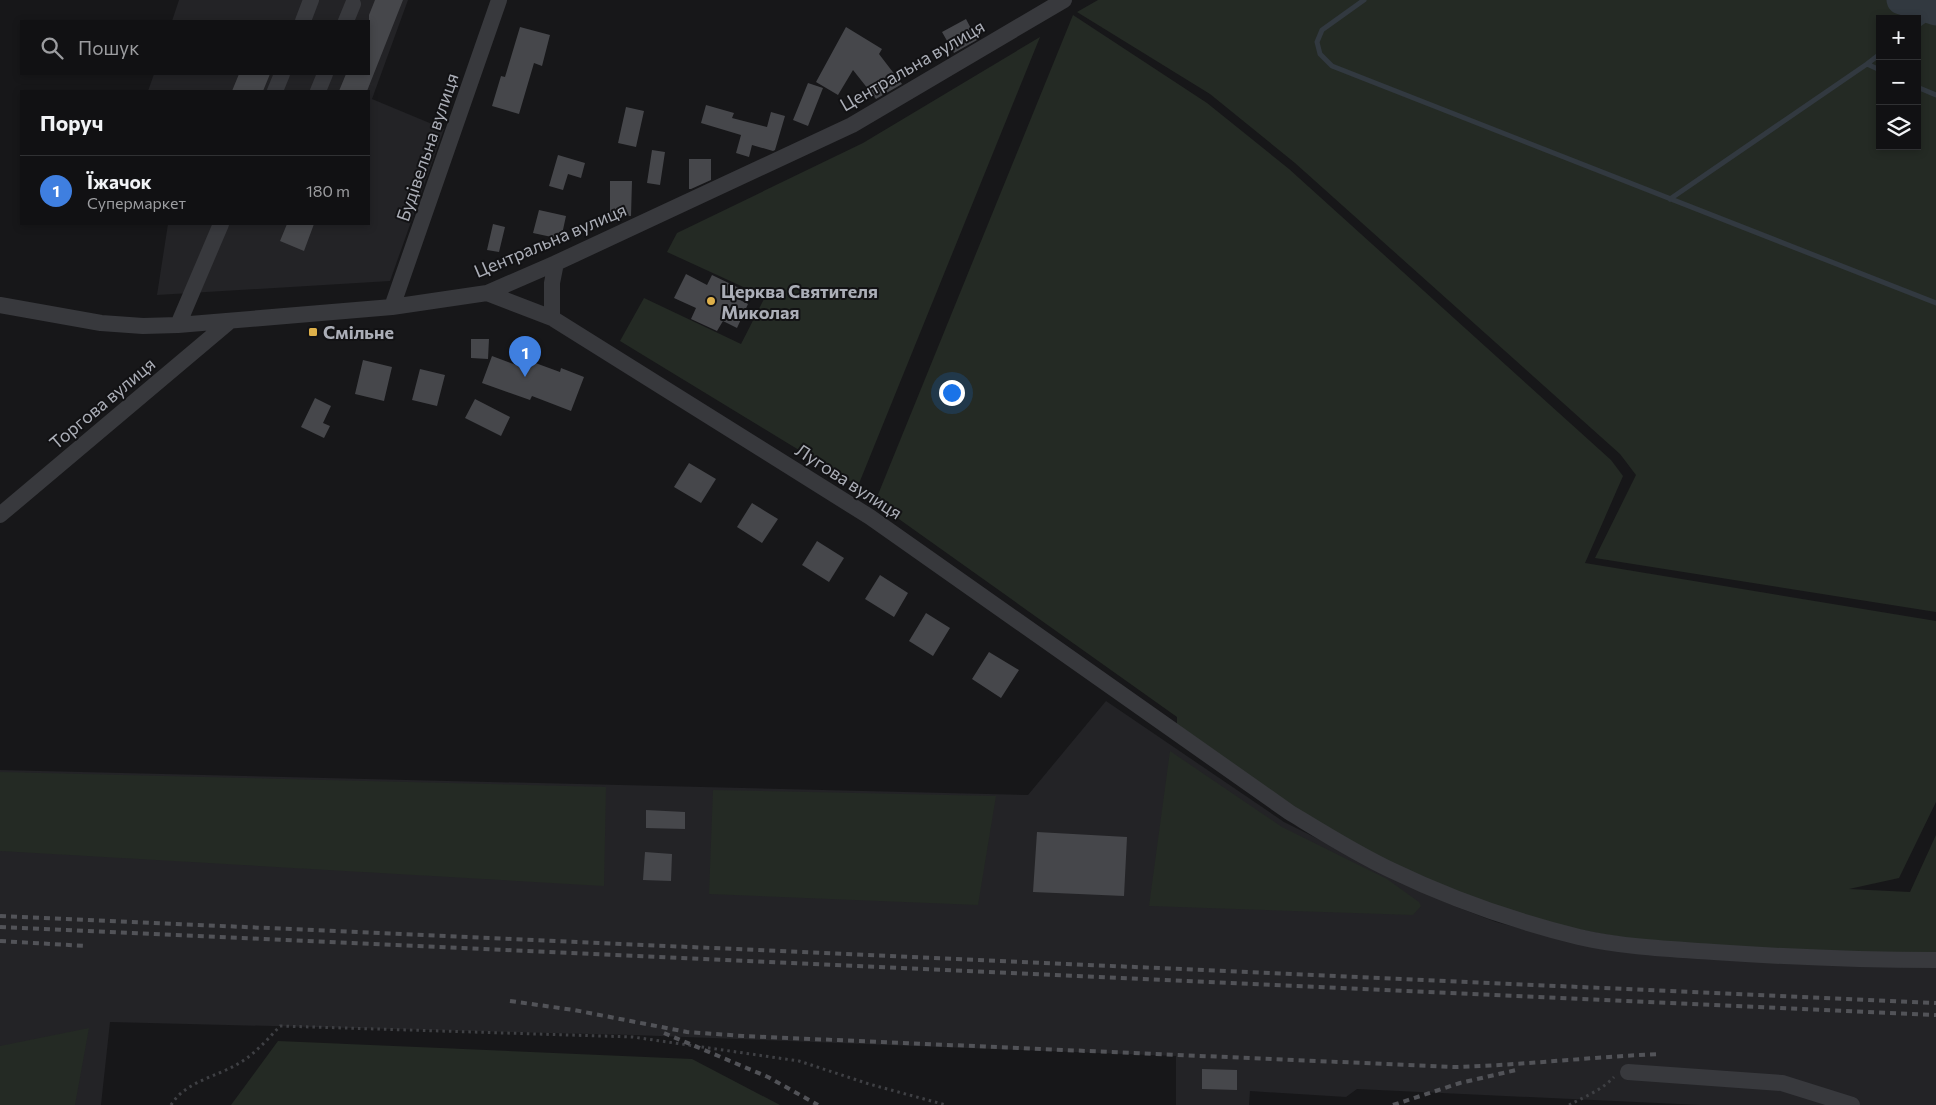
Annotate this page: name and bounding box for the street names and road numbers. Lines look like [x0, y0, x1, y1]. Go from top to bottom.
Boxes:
street label: Центральна вулиця [836, 15, 988, 115]
street label: Будівельна вулиця [391, 70, 463, 224]
street label: Центральна вулиця [471, 198, 629, 282]
street label: Торгова вулиця [45, 352, 159, 454]
street label: Лугова вулиця [792, 438, 906, 524]

